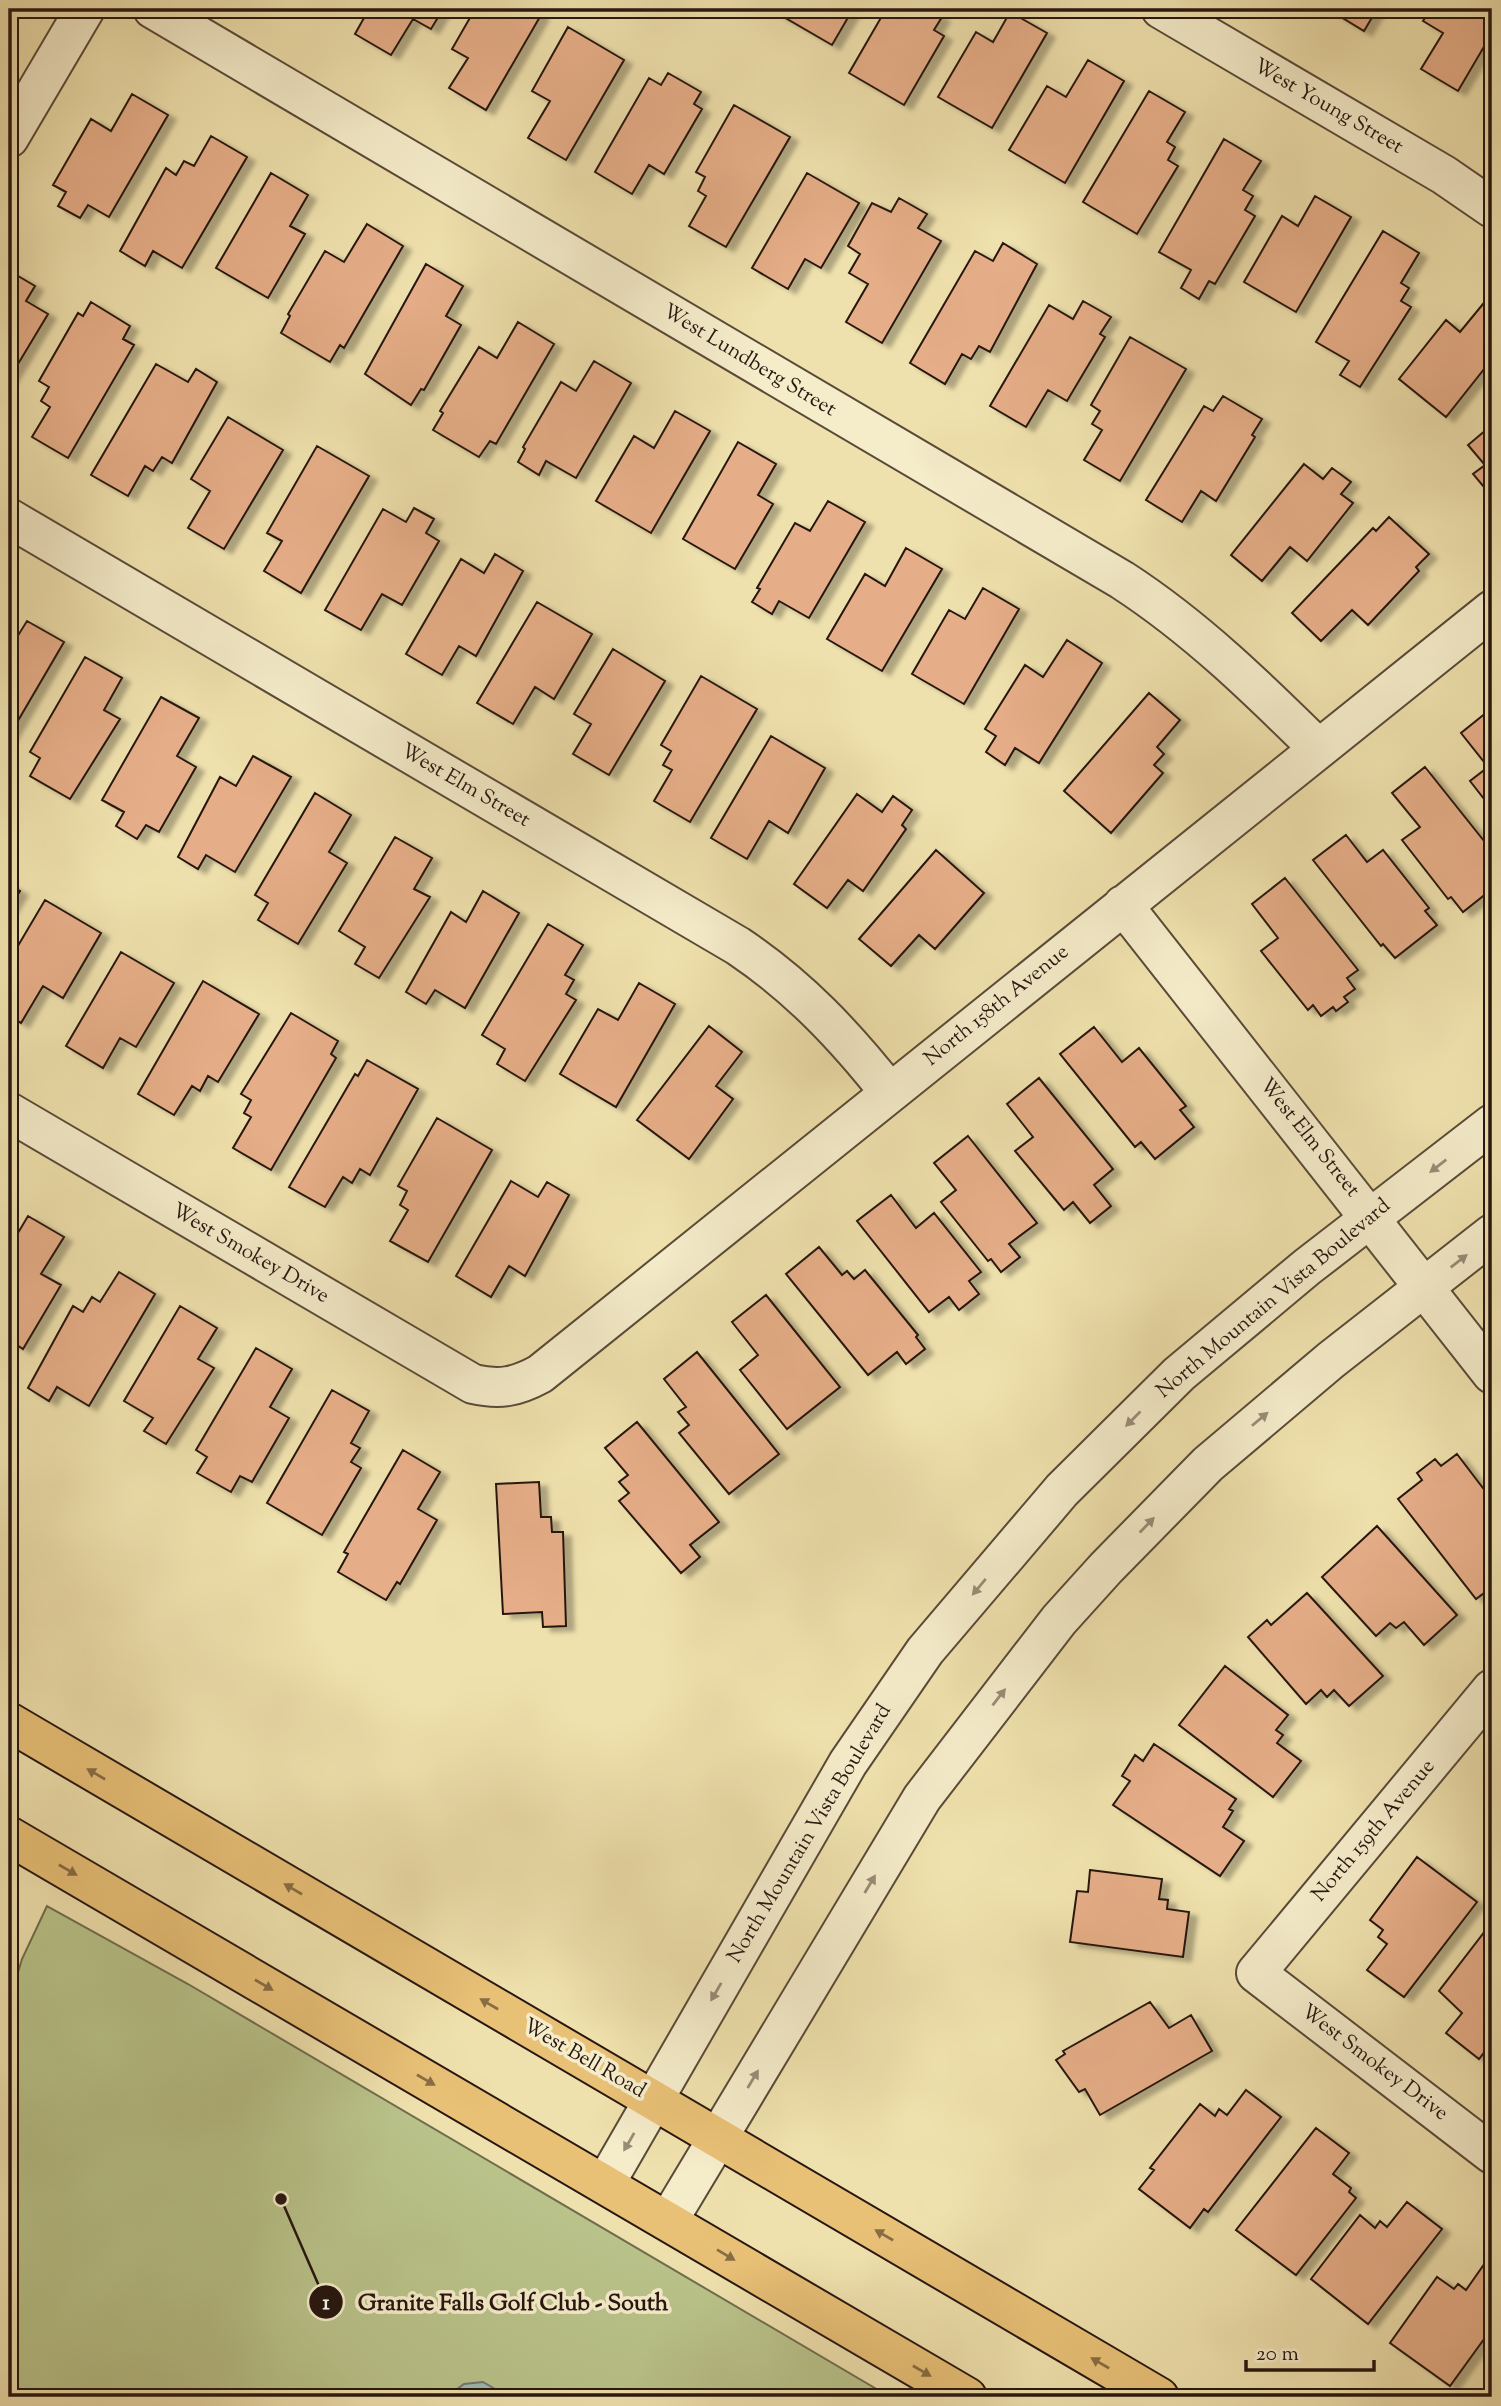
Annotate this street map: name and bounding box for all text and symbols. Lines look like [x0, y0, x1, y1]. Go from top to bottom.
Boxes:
street label: West Young Street [1247, 52, 1409, 162]
street label: West Lundberg Street [656, 297, 842, 425]
street label: West Elm Street [394, 737, 536, 835]
street label: North 158th Avenue [918, 938, 1076, 1074]
street label: West Elm Street [1252, 1072, 1366, 1204]
one-way arrow [1430, 1158, 1448, 1173]
street label: North Mountain Vista Boulevard [1150, 1192, 1398, 1406]
street label: West Smokey Drive [165, 1197, 335, 1311]
one-way arrow [1449, 1253, 1467, 1268]
one-way arrow [1124, 1411, 1141, 1428]
one-way arrow [1251, 1412, 1269, 1427]
one-way arrow [1138, 1516, 1155, 1533]
one-way arrow [971, 1578, 987, 1596]
one-way arrow [991, 1688, 1005, 1706]
street label: North Mountain Vista Boulevard [721, 1699, 900, 1969]
street label: North 159th Avenue [1305, 1753, 1443, 1909]
one-way arrow [87, 1767, 106, 1780]
one-way arrow [58, 1864, 77, 1876]
one-way arrow [864, 1875, 876, 1894]
one-way arrow [283, 1882, 302, 1895]
one-way arrow [254, 1979, 274, 1991]
one-way arrow [710, 1983, 722, 2002]
street label: West Smokey Drive [1294, 1997, 1454, 2129]
one-way arrow [479, 1998, 498, 2010]
street label: West Bell Road [517, 2012, 651, 2106]
one-way arrow [747, 2070, 759, 2089]
one-way arrow [416, 2073, 435, 2086]
one-way arrow [623, 2132, 635, 2152]
one-way arrow [874, 2229, 893, 2242]
one-way arrow [717, 2249, 736, 2262]
callout: Granite Falls Golf Club - South [308, 2280, 682, 2324]
text: Granite Falls Golf Club - South [358, 2288, 669, 2321]
text: 1 [322, 2289, 330, 2319]
scale bar [1246, 2329, 1373, 2373]
text: 20 m [1256, 2340, 1299, 2370]
one-way arrow [1091, 2357, 1110, 2369]
one-way arrow [913, 2365, 932, 2377]

